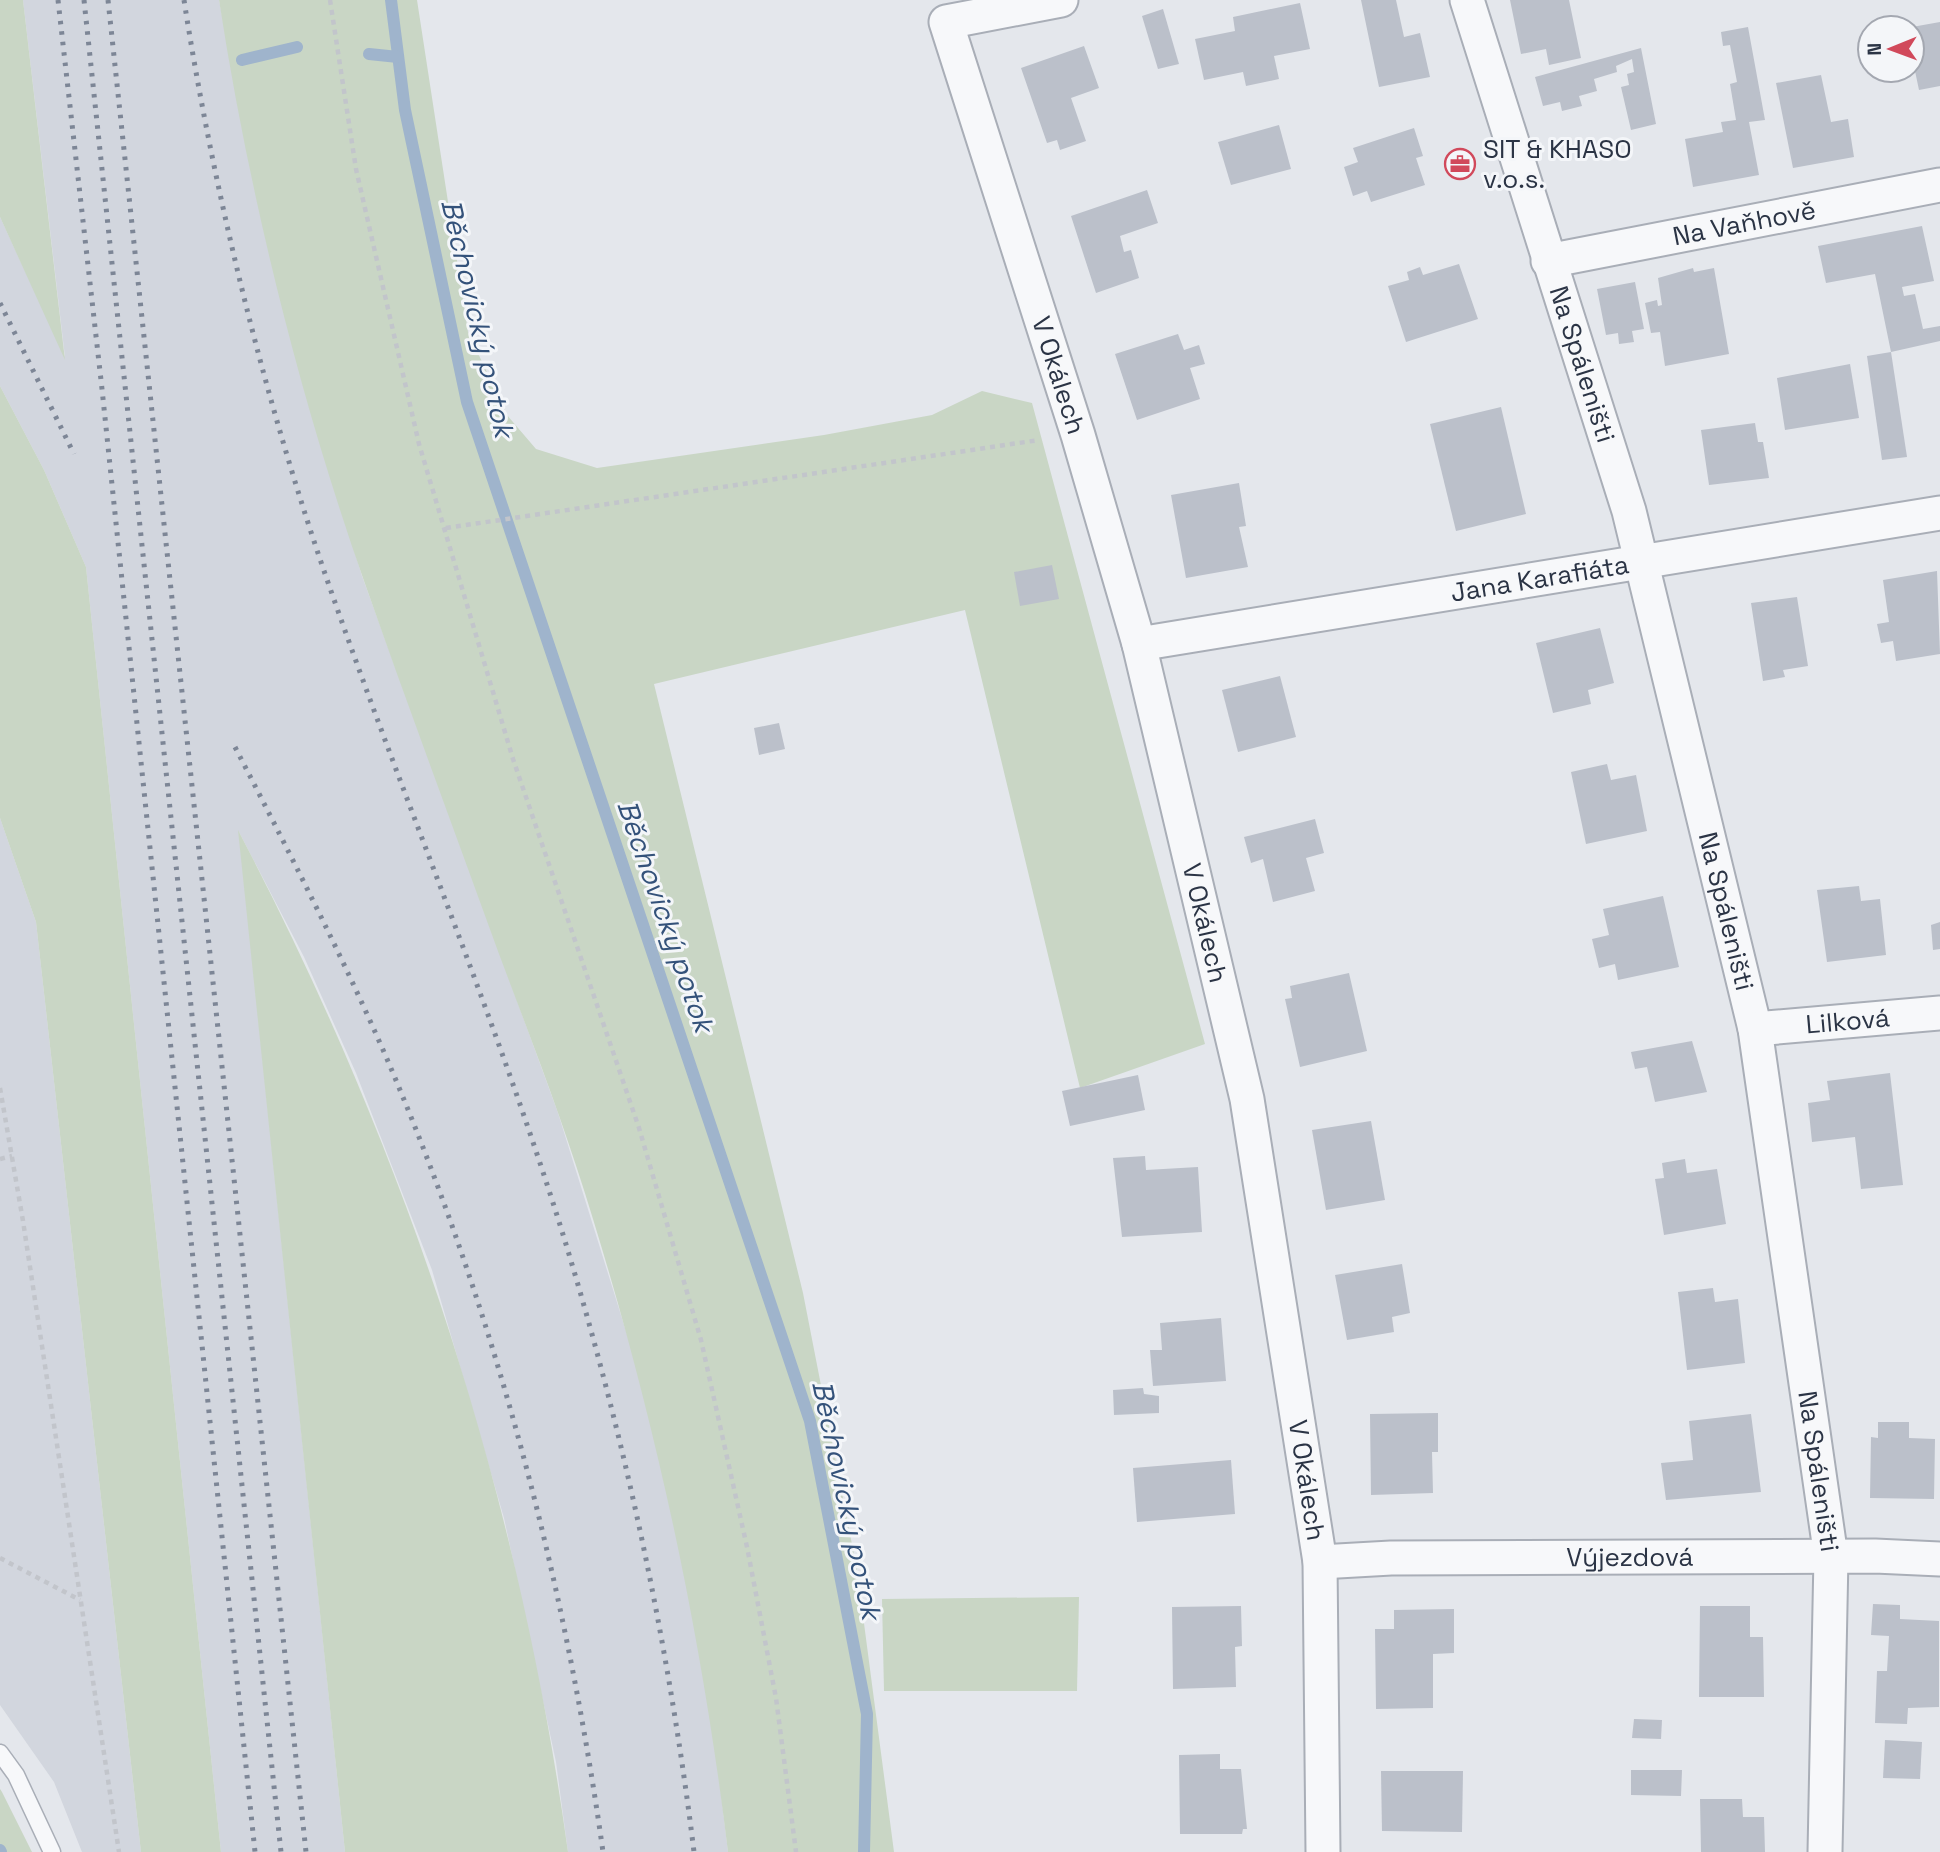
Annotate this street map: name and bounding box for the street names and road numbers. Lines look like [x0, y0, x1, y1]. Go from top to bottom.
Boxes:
street label: Na Vaňhově [1670, 192, 1819, 253]
street label: Na Spáleništi [1542, 282, 1623, 447]
street label: V Okálech [1024, 312, 1094, 438]
street label: Jana Karafiáta [1448, 547, 1631, 610]
street label: Na Spáleništi [1691, 828, 1762, 994]
street label: V Okálech [1175, 860, 1236, 986]
street label: Lilková [1804, 1000, 1891, 1042]
street label: Na Spáleništi [1790, 1388, 1847, 1554]
street label: V Okálech [1281, 1417, 1333, 1543]
street label: Výjezdová [1566, 1540, 1694, 1574]

